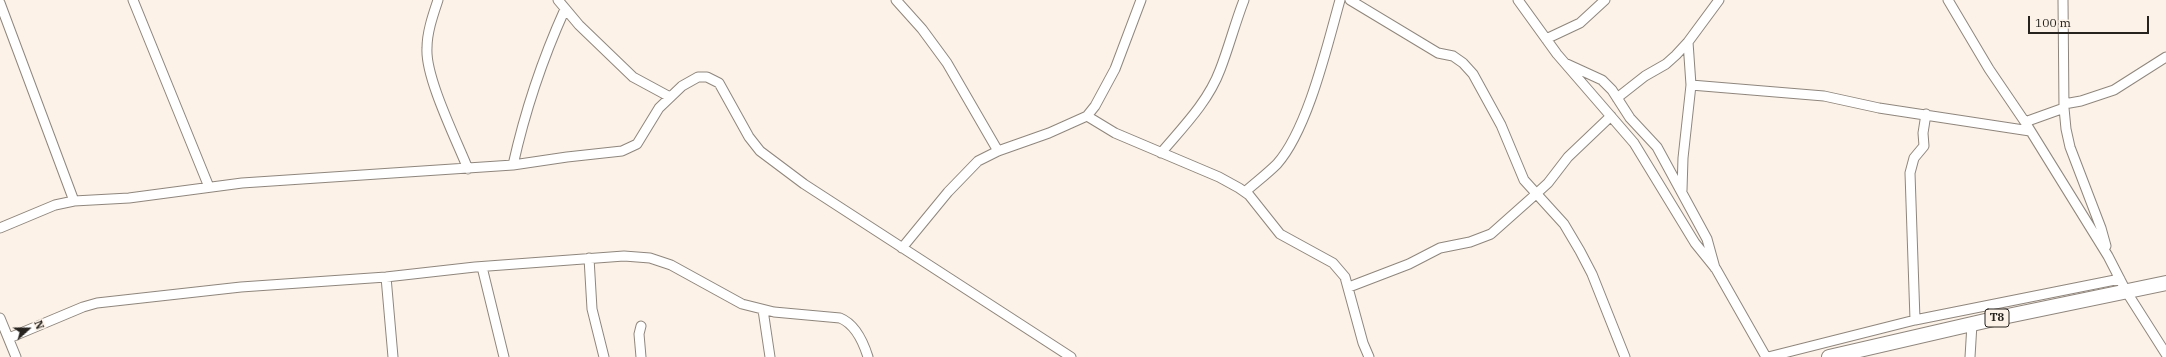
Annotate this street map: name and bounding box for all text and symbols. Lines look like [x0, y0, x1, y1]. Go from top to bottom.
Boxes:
scale bar [2030, 8, 2151, 34]
text: 100 m [2035, 15, 2071, 30]
north arrow [8, 309, 48, 349]
road number: T8 [1985, 309, 2009, 327]
text: N [31, 318, 47, 331]

